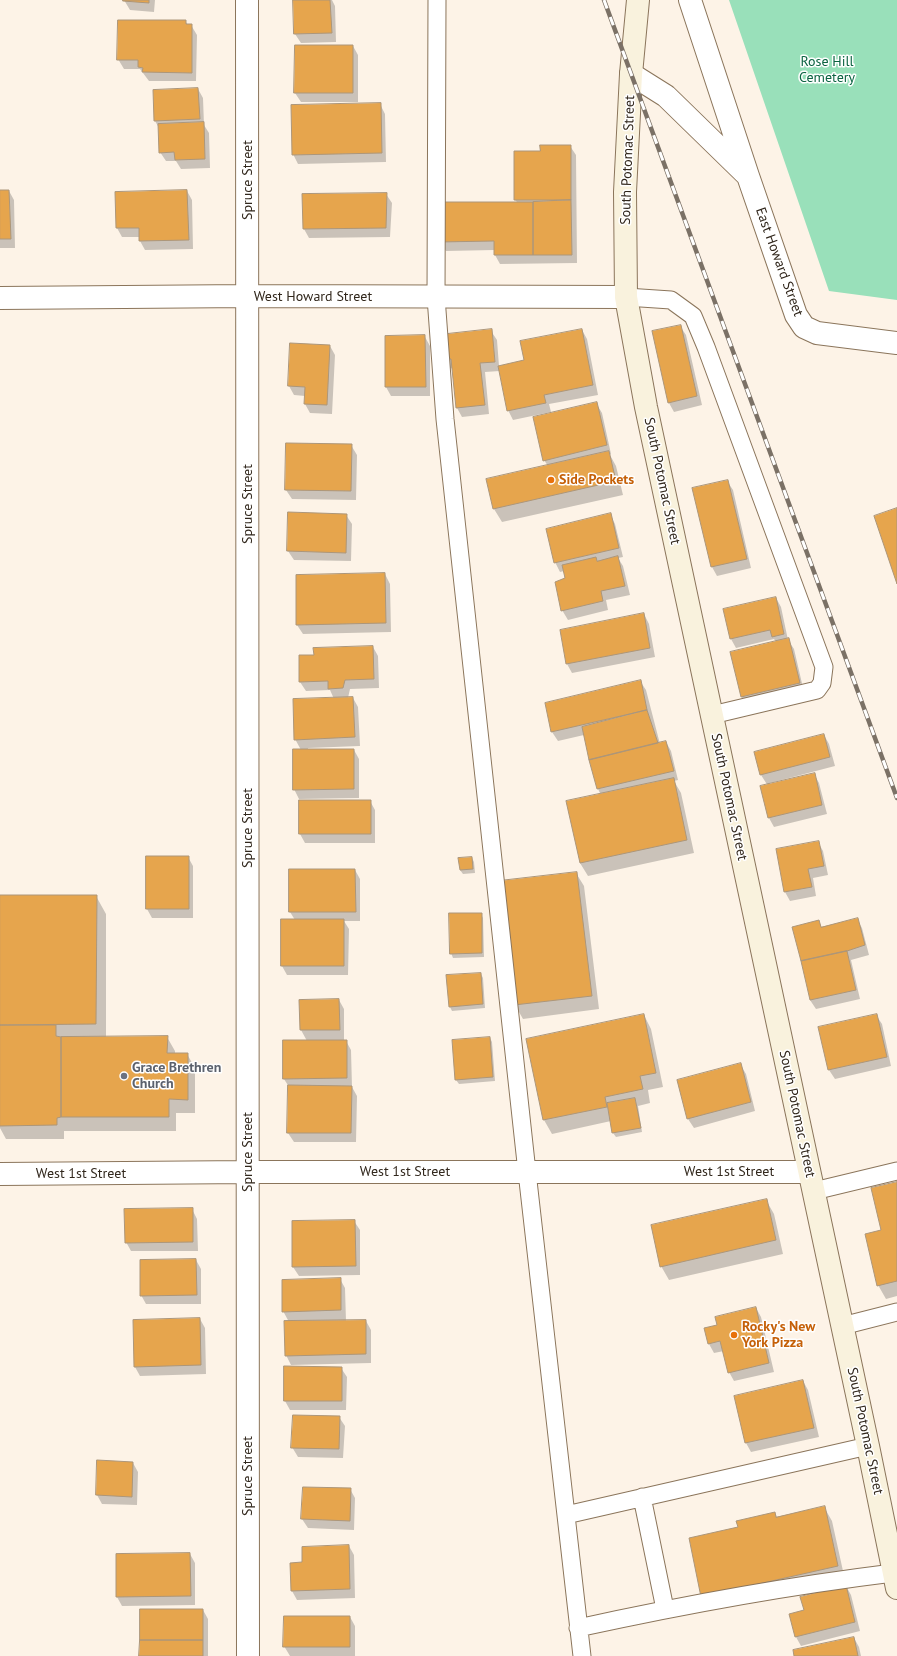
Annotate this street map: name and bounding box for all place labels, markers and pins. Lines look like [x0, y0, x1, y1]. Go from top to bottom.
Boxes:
place label: Side Pockets [559, 472, 634, 488]
marker: Side Pockets [546, 475, 556, 485]
place label: Grace Brethren Church [132, 1060, 221, 1092]
marker: Grace Brethren Church [119, 1071, 129, 1081]
place label: Rocky's New York Pizza [742, 1319, 815, 1352]
marker: Rocky's New York Pizza [729, 1330, 739, 1340]

